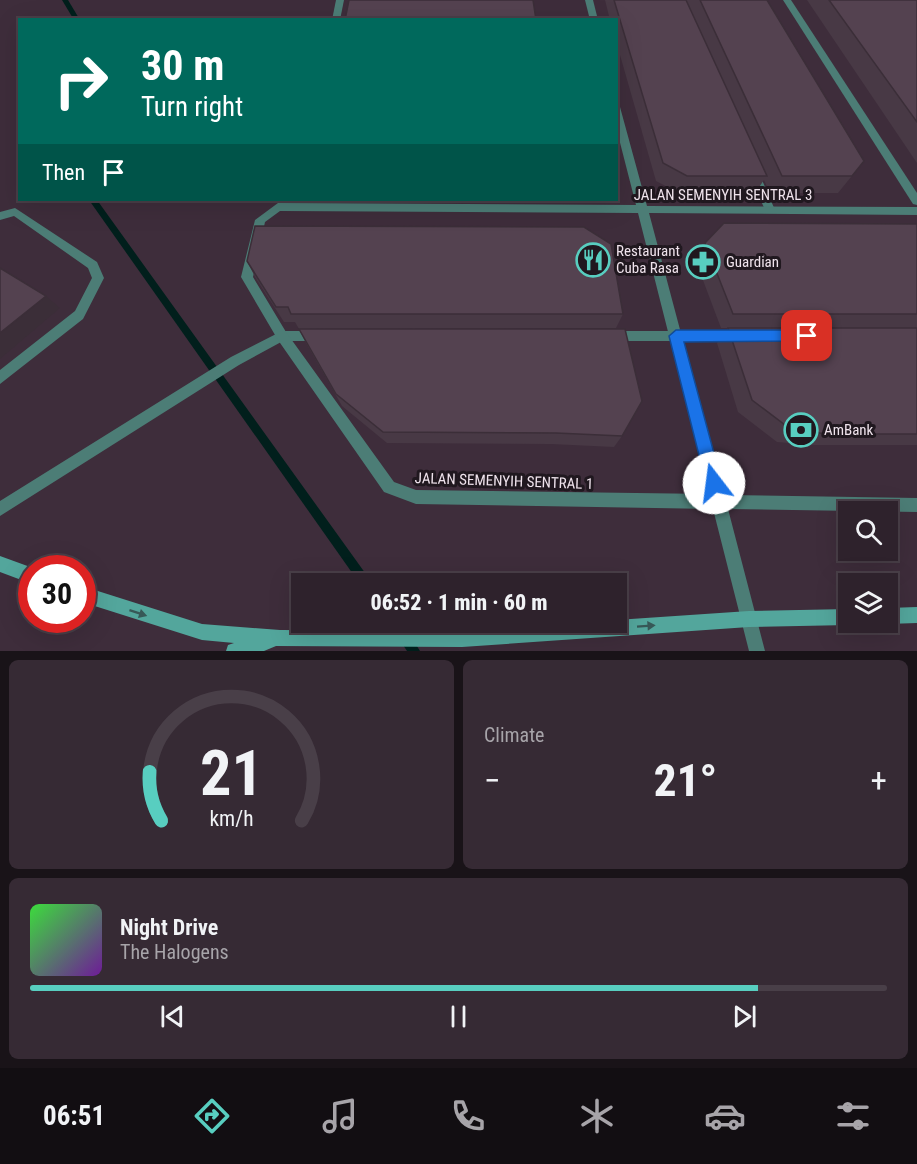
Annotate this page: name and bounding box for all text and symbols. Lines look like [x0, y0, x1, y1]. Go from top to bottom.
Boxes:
text: 30 m [141, 41, 224, 90]
icon: right [42, 42, 120, 120]
text: Turn right [141, 91, 243, 123]
icon: arrive [97, 156, 130, 189]
text: Then [42, 160, 85, 185]
street label: JALAN SEMENYIH SENTRAL 3 [634, 186, 812, 204]
restaurant icon: Restaurant Cuba Rasa [575, 242, 611, 278]
place label: Restaurant Cuba Rasa [616, 242, 680, 277]
pharmacy icon: Guardian [685, 244, 721, 280]
place label: Guardian [726, 253, 779, 271]
pin [781, 310, 832, 361]
icon: arrive [790, 319, 823, 352]
bank icon: AmBank [783, 412, 819, 448]
place label: AmBank [824, 421, 874, 439]
position arrow [682, 451, 746, 515]
street label: JALAN SEMENYIH SENTRAL 1 [414, 469, 594, 493]
map controls [838, 501, 898, 633]
button: search [838, 501, 898, 561]
speed limit sign: 30 [18, 555, 96, 633]
button: layers [838, 573, 898, 633]
text: 06:52 · 1 min · 60 m [371, 590, 547, 615]
one-way arrow [129, 609, 147, 619]
one-way arrow [637, 621, 656, 630]
text: Climate [484, 723, 544, 747]
text: 21 [200, 737, 263, 810]
text: 21° [654, 754, 717, 807]
text: − [484, 761, 501, 800]
text: + [871, 761, 887, 800]
text: km/h [209, 807, 254, 832]
text: Night Drive [120, 915, 218, 940]
text: The Halogens [120, 940, 229, 964]
icon: previous [156, 1000, 189, 1033]
icon: pause [442, 1000, 475, 1033]
icon: next [728, 1000, 761, 1033]
icon: directions [191, 1095, 233, 1137]
icon: music [319, 1095, 361, 1137]
icon: phone [447, 1095, 489, 1137]
icon: climate [576, 1095, 618, 1137]
icon: car [704, 1095, 746, 1137]
icon: filters [832, 1095, 874, 1137]
text: 06:51 [43, 1100, 105, 1132]

